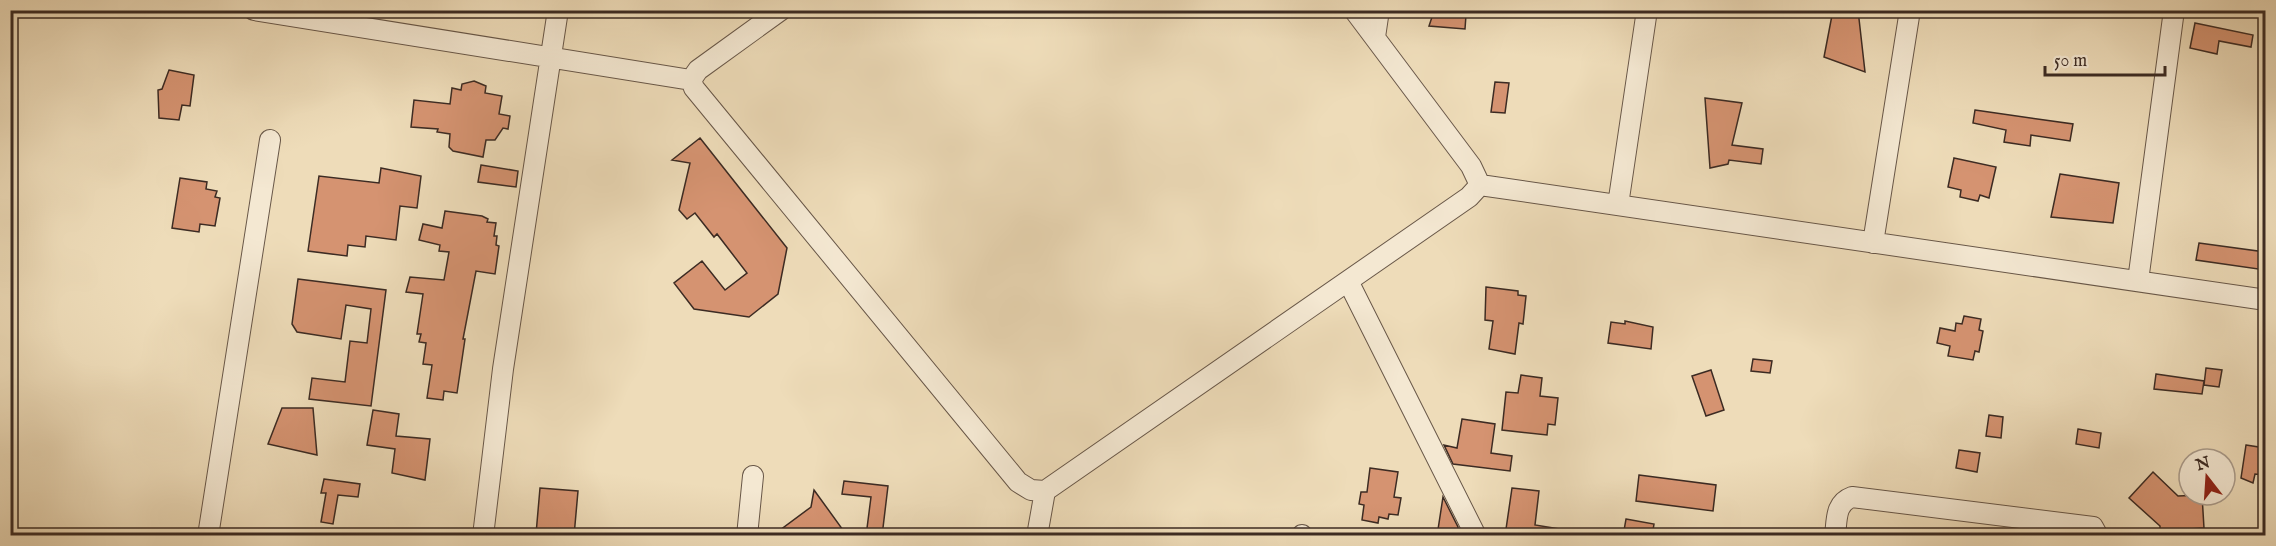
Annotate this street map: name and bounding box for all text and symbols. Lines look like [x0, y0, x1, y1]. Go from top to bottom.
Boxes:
scale bar [2045, 39, 2165, 77]
text: 50 m [2054, 50, 2087, 73]
north arrow [2177, 447, 2237, 507]
text: N [2193, 453, 2213, 476]

